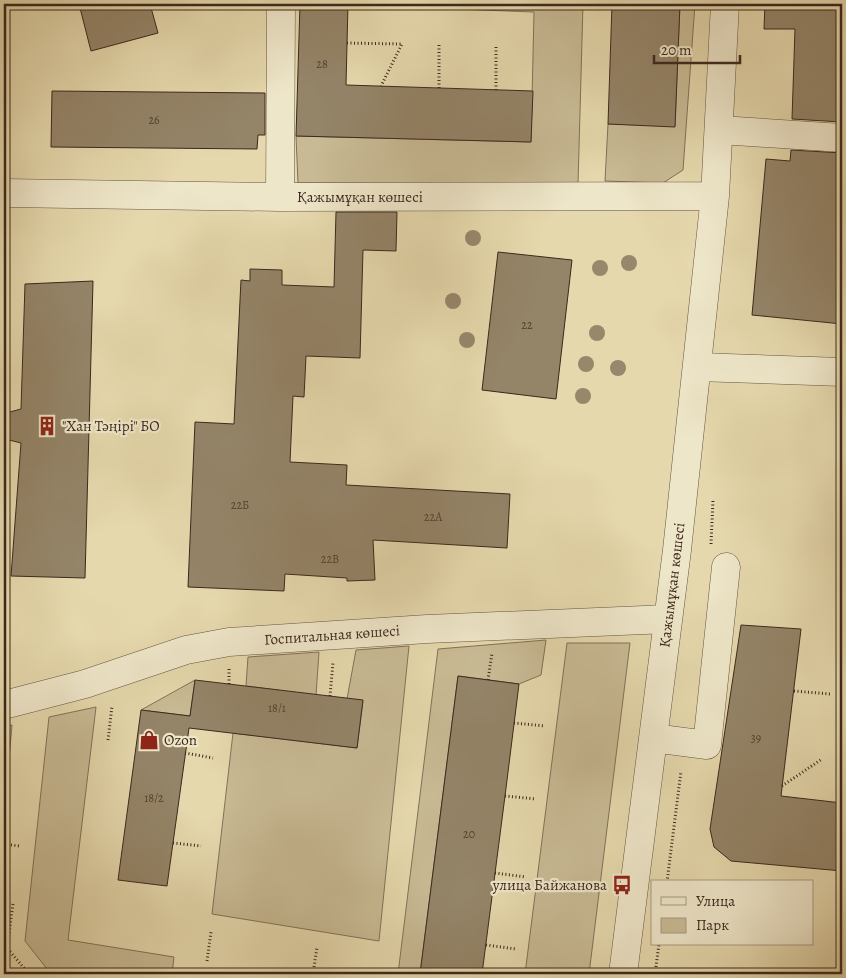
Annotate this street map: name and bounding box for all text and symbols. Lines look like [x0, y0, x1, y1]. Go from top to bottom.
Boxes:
scale bar [654, 32, 740, 64]
text: 20 m [661, 40, 692, 60]
house number: 28 [316, 56, 328, 72]
house number: 26 [148, 112, 160, 128]
street label: Қажымұқан көшесі [297, 187, 423, 207]
house number: 22 [521, 317, 533, 333]
building icon: "Хан Тәңірі" БО [36, 415, 58, 437]
place label: "Хан Тәңірі" БО [62, 416, 160, 436]
house number: 22Б [231, 497, 249, 513]
house number: 22А [424, 509, 443, 525]
street label: Қажымұқан көшесі [654, 521, 690, 649]
house number: 22В [321, 551, 339, 567]
street label: Госпитальная көшесі [263, 620, 401, 650]
house number: 18/1 [268, 700, 286, 716]
shop icon: Ozon [138, 729, 160, 751]
place label: Ozon [164, 730, 197, 750]
house number: 39 [751, 730, 761, 746]
house number: 18/2 [144, 790, 164, 806]
house number: 20 [463, 826, 475, 842]
bus stop icon: улица Байжанова [611, 874, 633, 896]
place label: улица Байжанова [492, 875, 607, 895]
legend [651, 880, 814, 946]
text: Улица [696, 891, 735, 911]
text: Парк [696, 915, 729, 935]

